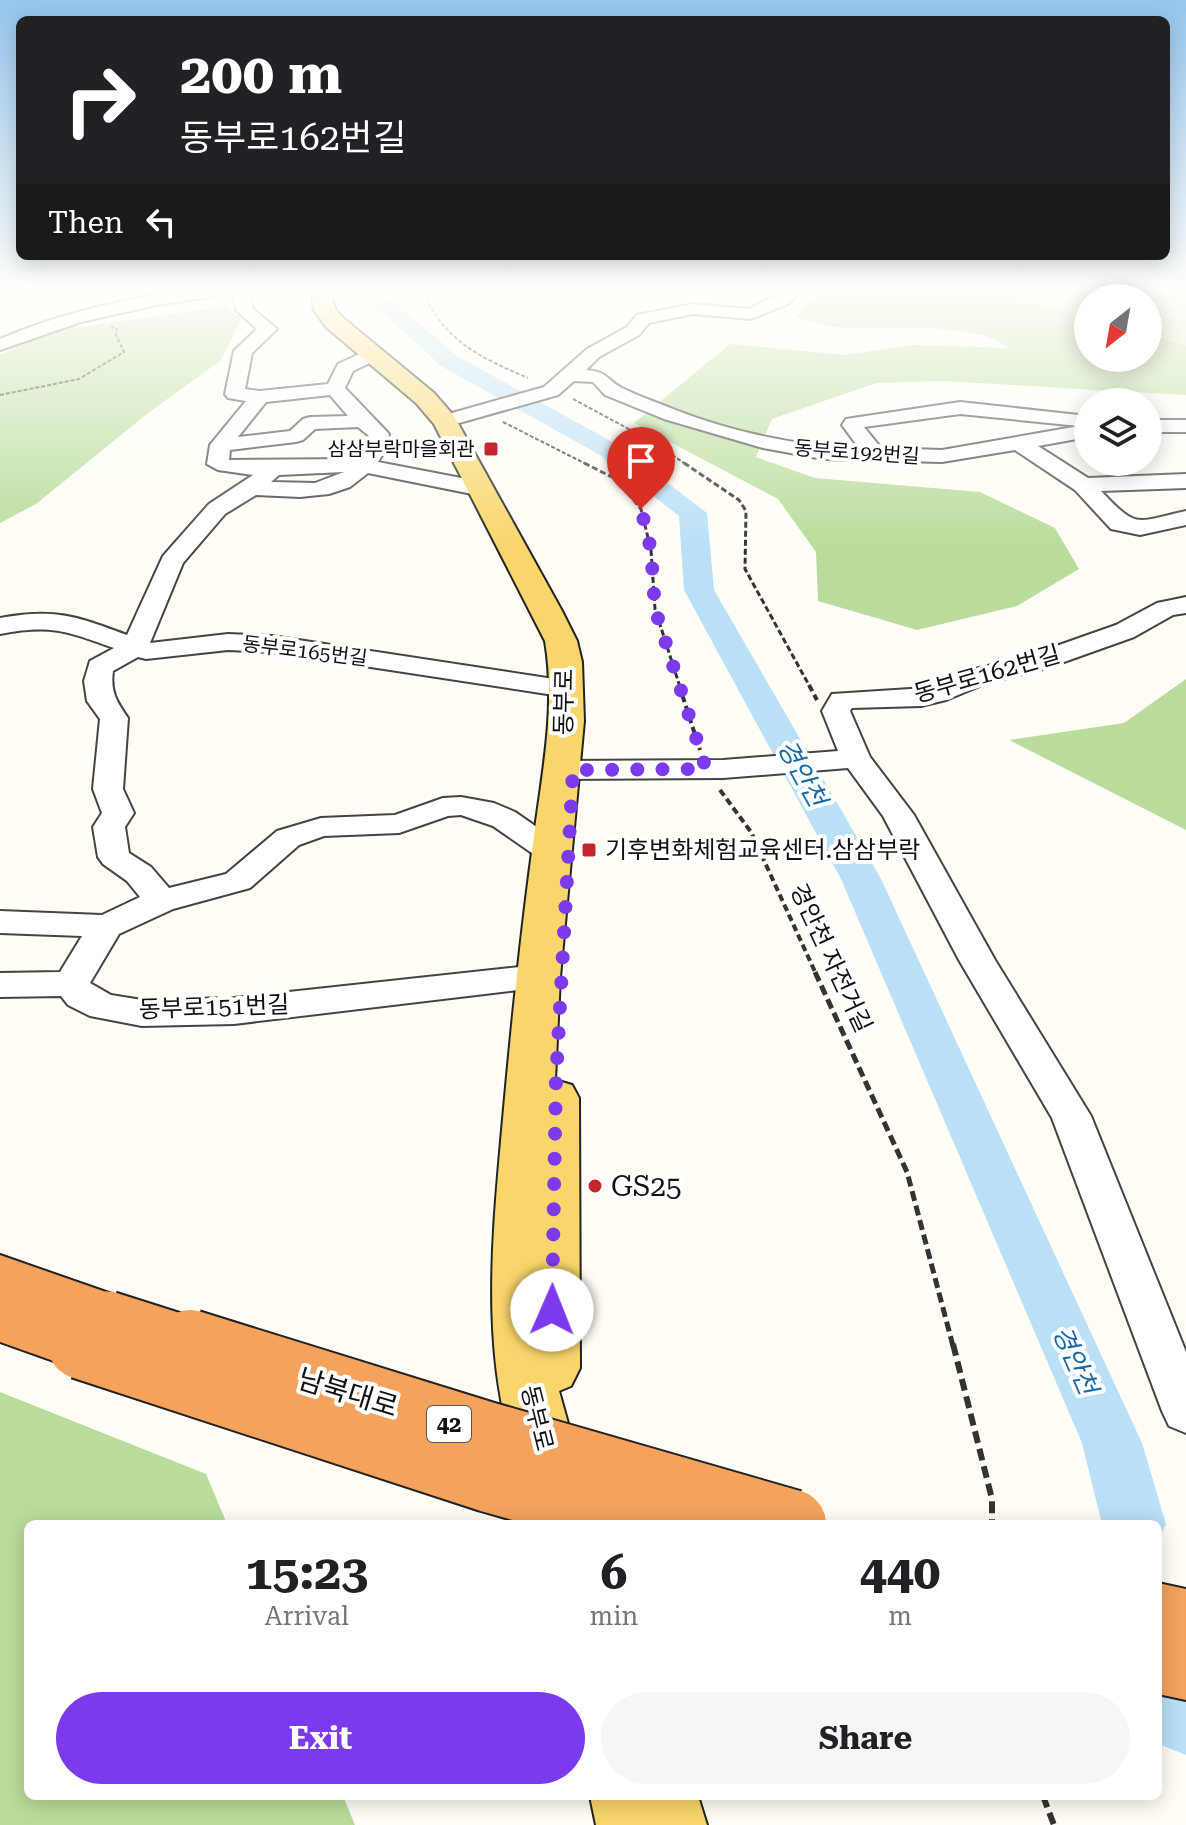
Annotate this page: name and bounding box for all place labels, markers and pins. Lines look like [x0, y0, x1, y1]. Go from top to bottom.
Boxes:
pin [607, 427, 675, 509]
place label: 삼삼부락마을회관 [328, 437, 475, 461]
marker: 삼삼부락마을회관 [482, 440, 500, 458]
place label: 기후변화체험교육센터.삼삼부락 [605, 836, 920, 864]
marker: 기후변화체험교육센터.삼삼부락 [580, 841, 598, 859]
place label: GS25 [611, 1170, 682, 1203]
marker: GS25 [586, 1177, 604, 1195]

